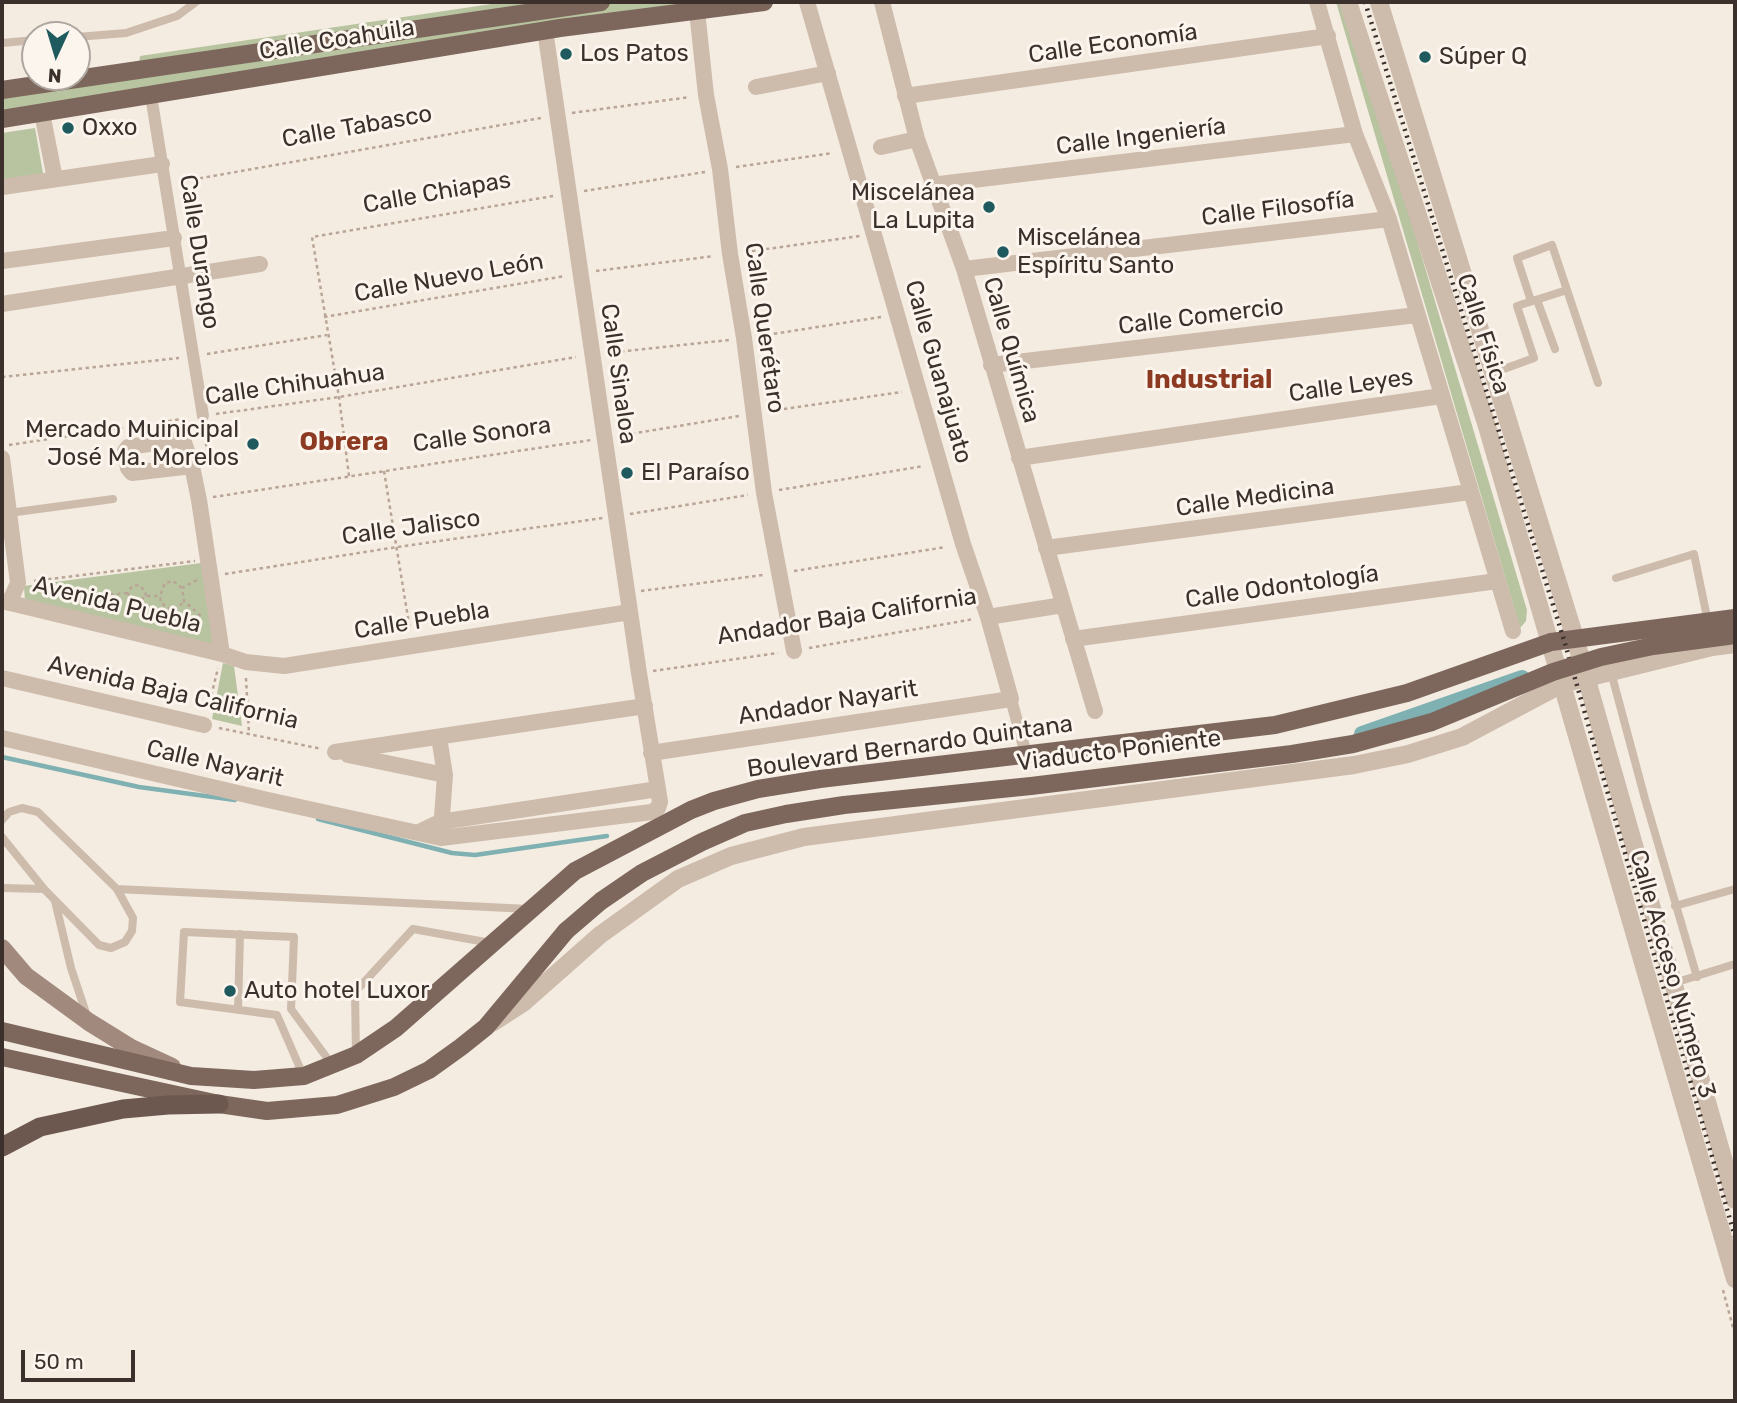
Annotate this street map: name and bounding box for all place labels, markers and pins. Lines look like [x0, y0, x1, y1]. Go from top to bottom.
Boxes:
place label: Los Patos [580, 40, 689, 68]
place label: Súper Q [1439, 43, 1527, 71]
marker: Los Patos [558, 46, 574, 62]
marker: Súper Q [1417, 49, 1433, 65]
place label: Oxxo [82, 114, 138, 142]
marker: Oxxo [60, 120, 76, 136]
place label: Miscelánea La Lupita [851, 179, 975, 235]
marker: Miscelánea La Lupita [981, 199, 997, 215]
place label: Miscelánea Espíritu Santo [1017, 224, 1174, 280]
marker: Miscelánea Espíritu Santo [995, 244, 1011, 260]
place label: Mercado Muinicipal José Ma. Morelos [25, 416, 239, 472]
marker: Mercado Muinicipal José Ma. Morelos [245, 436, 261, 452]
place label: El Paraíso [641, 459, 750, 487]
marker: El Paraíso [619, 465, 635, 481]
place label: Auto hotel Luxor [244, 977, 429, 1005]
marker: Auto hotel Luxor [222, 983, 238, 999]

